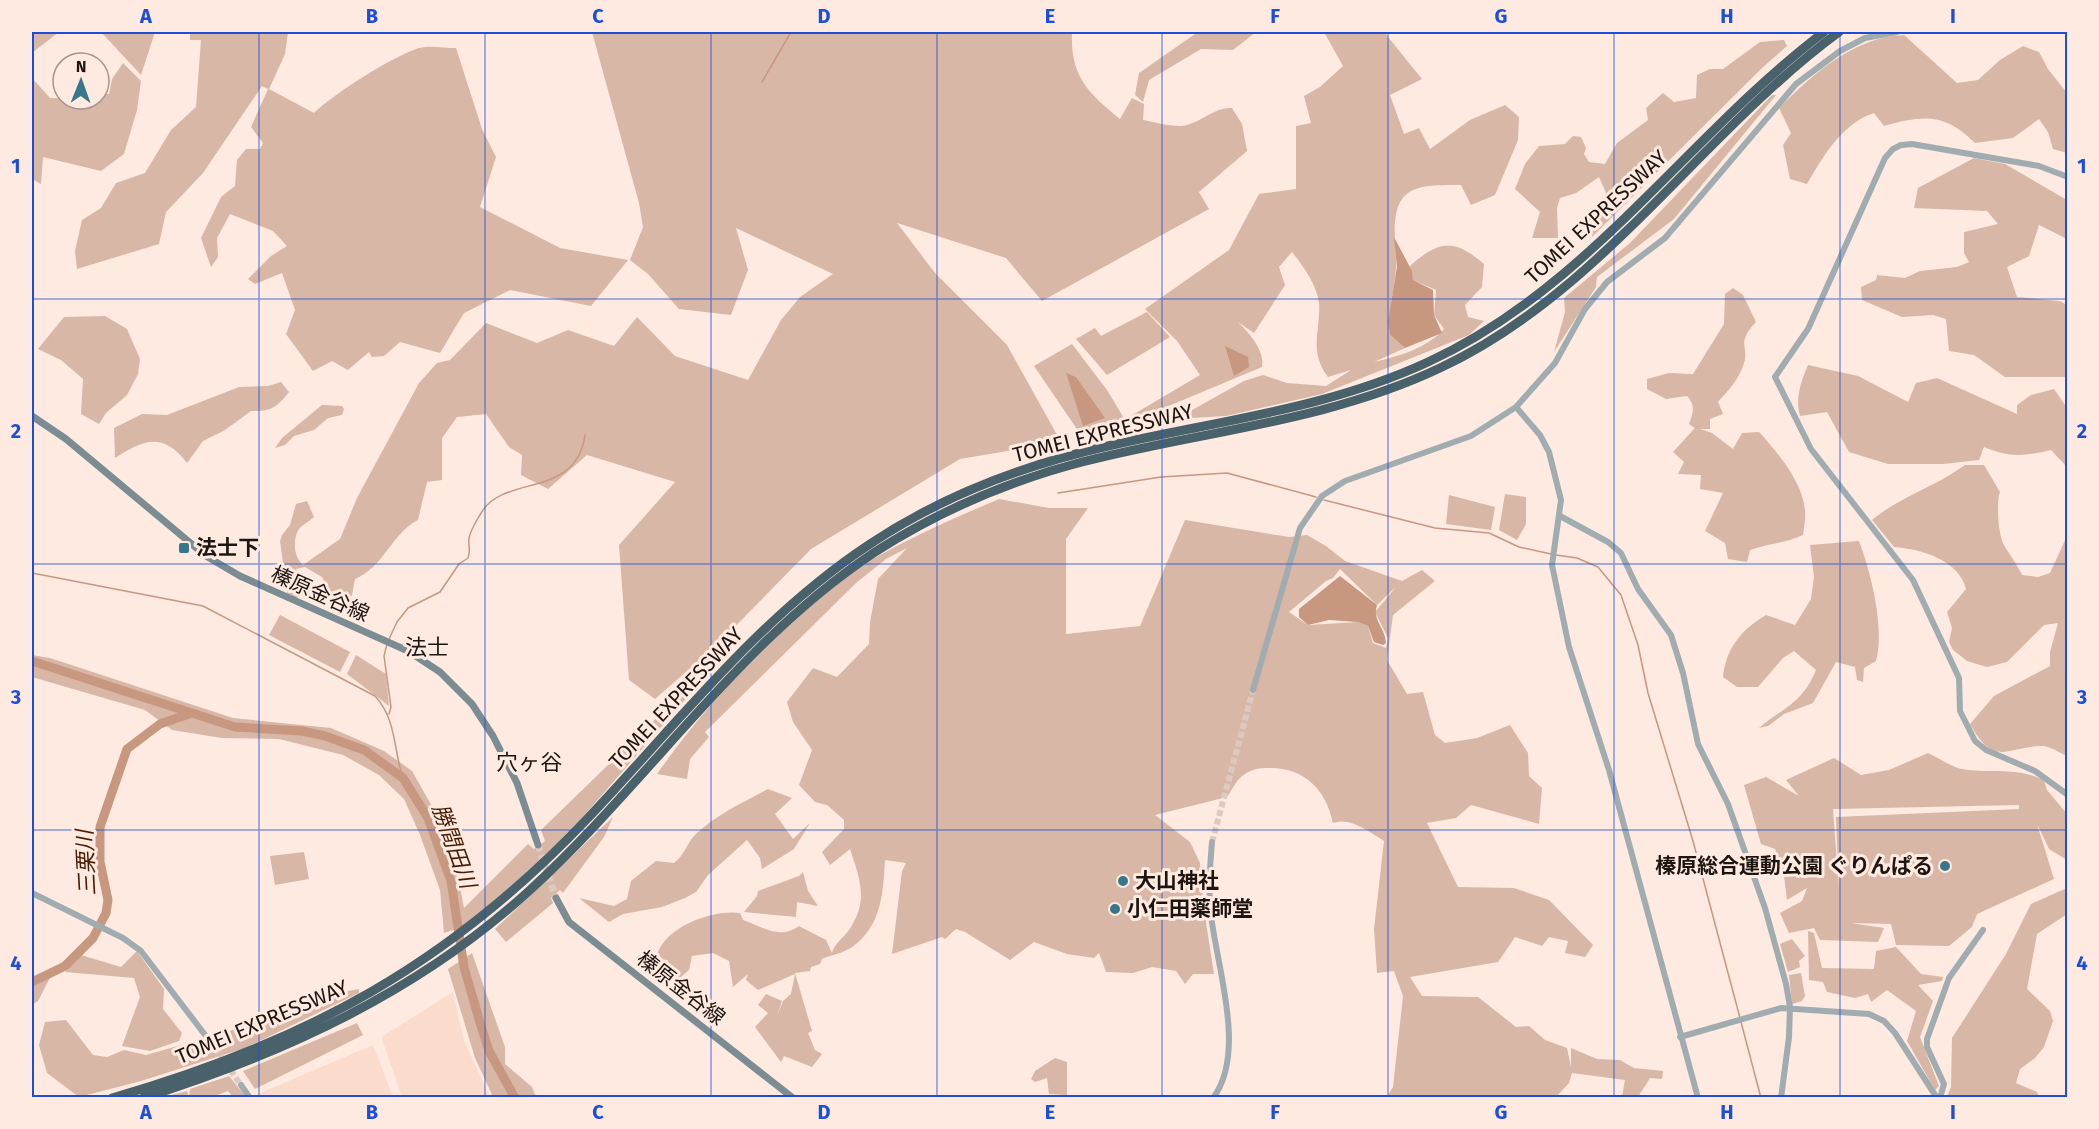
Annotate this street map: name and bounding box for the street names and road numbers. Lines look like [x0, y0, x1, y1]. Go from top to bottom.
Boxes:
street label: TOMEI EXPRESSWAY [1520, 144, 1673, 289]
street label: TOMEI EXPRESSWAY [1010, 398, 1196, 468]
street label: 榛原金谷線 [267, 561, 373, 627]
street label: TOMEI EXPRESSWAY [604, 621, 749, 774]
street label: 榛原金谷線 [632, 945, 730, 1031]
street label: TOMEI EXPRESSWAY [172, 974, 352, 1070]

